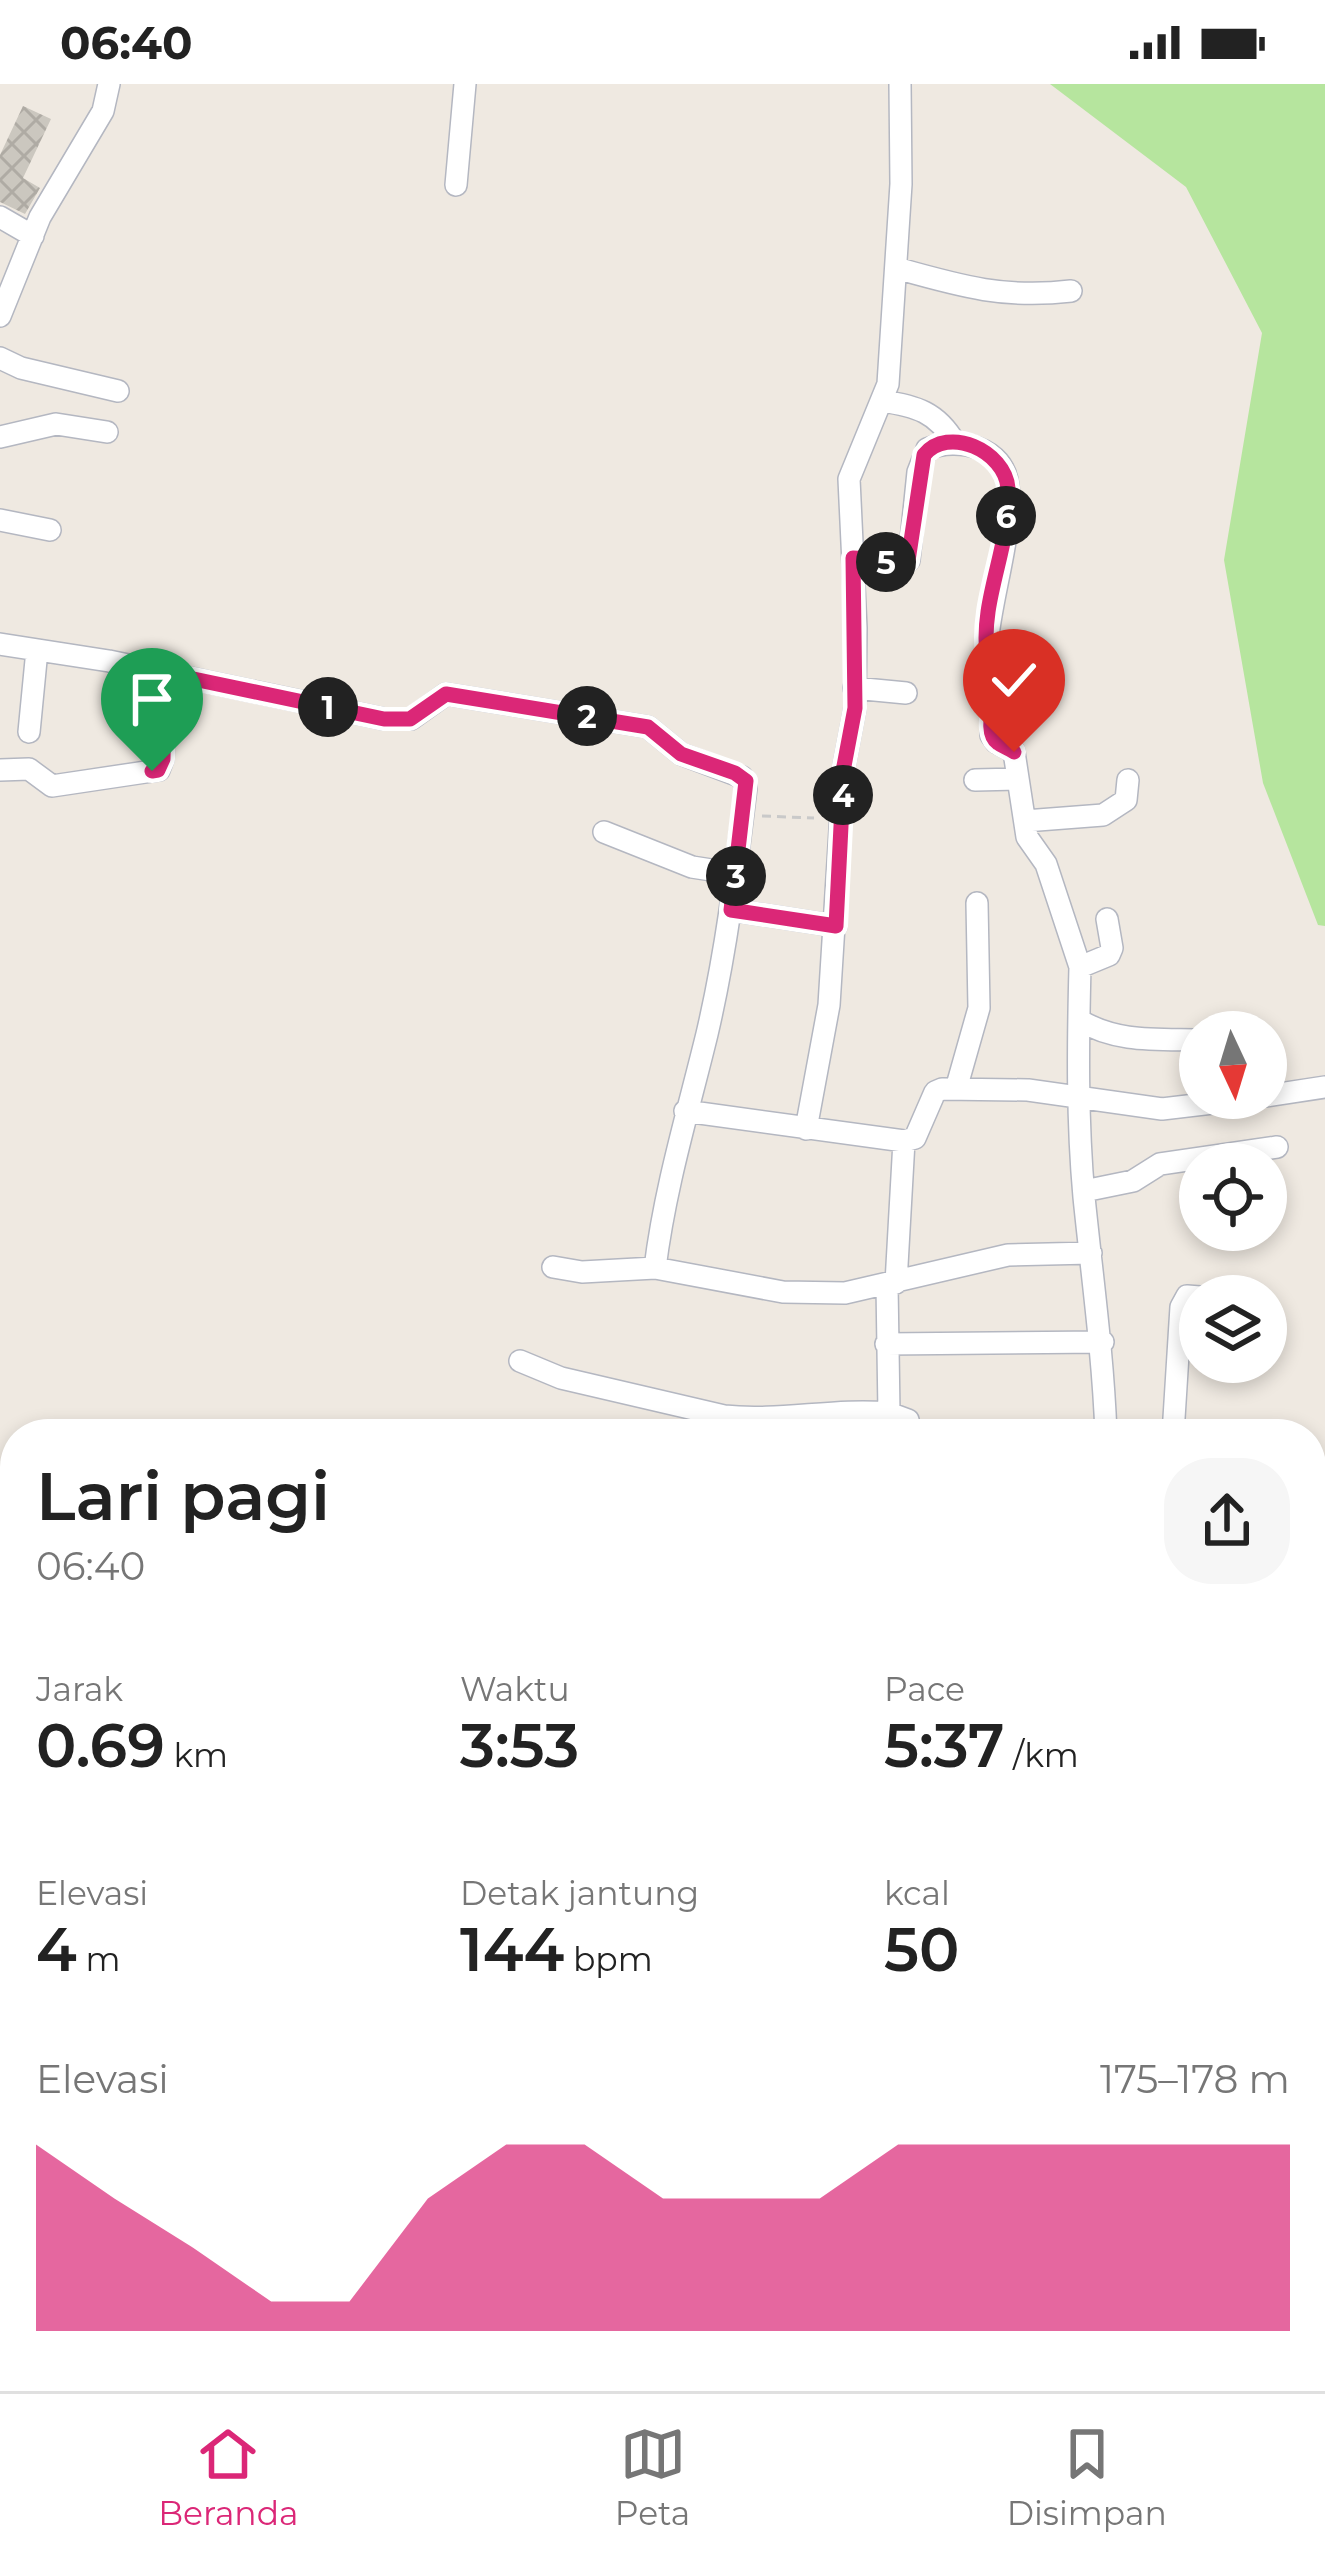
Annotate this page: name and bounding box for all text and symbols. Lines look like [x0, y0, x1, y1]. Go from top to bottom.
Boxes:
text: 06:40 [60, 15, 193, 70]
pin: 6 [976, 486, 1036, 546]
text: 6 [995, 496, 1017, 536]
pin: 5 [856, 532, 916, 592]
text: 5 [876, 542, 896, 582]
pin [963, 629, 1065, 752]
icon: check [981, 647, 1047, 713]
pin [101, 648, 203, 771]
icon: arrive [119, 666, 185, 732]
pin: 1 [298, 677, 358, 737]
pin: 2 [557, 686, 617, 746]
text: 1 [322, 687, 334, 727]
text: 2 [577, 696, 597, 736]
pin: 4 [813, 765, 873, 825]
text: 4 [832, 775, 854, 815]
pin: 3 [706, 846, 766, 906]
text: 3 [726, 856, 746, 896]
north arrow [1179, 1011, 1287, 1119]
map controls [1179, 1011, 1287, 1383]
button: locate [1179, 1143, 1287, 1251]
button: layers [1179, 1275, 1287, 1383]
text: Lari pagi [36, 1456, 330, 1537]
button: share [1164, 1458, 1290, 1584]
text: 06:40 [36, 1542, 145, 1590]
text: Jarak [36, 1669, 123, 1709]
text: Waktu [460, 1669, 570, 1709]
text: Pace [884, 1669, 965, 1709]
text: 0.69 [36, 1709, 165, 1782]
text: 3:53 [460, 1709, 579, 1782]
text: 5:37 [884, 1709, 1004, 1782]
text: km [165, 1735, 228, 1775]
text: /km [1004, 1735, 1079, 1775]
text: Elevasi [36, 1873, 148, 1913]
text: Detak jantung [460, 1873, 699, 1913]
text: kcal [884, 1873, 950, 1913]
text: 4 [36, 1913, 77, 1986]
text: 144 [460, 1913, 564, 1986]
text: 50 [884, 1913, 959, 1986]
text: m [77, 1939, 120, 1979]
text: bpm [564, 1939, 653, 1979]
text: Elevasi [36, 2055, 169, 2103]
text: 175–178 m [1100, 2055, 1290, 2103]
tab: Beranda [158, 2421, 299, 2533]
tab: Peta [615, 2421, 690, 2533]
tab: Disimpan [1007, 2421, 1167, 2533]

